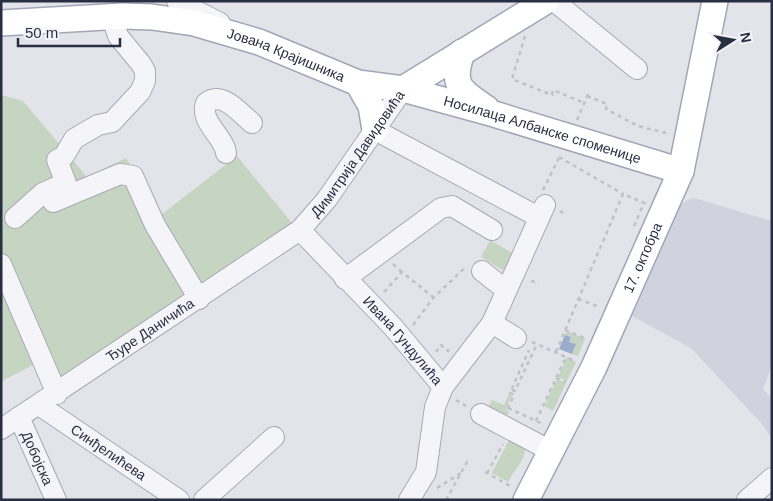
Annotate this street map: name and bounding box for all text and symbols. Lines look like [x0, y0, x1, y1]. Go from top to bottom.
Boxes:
scale bar [18, 15, 120, 47]
north arrow [708, 15, 758, 65]
text: 50 m [25, 24, 58, 41]
street label: Јована Крајишника [225, 25, 347, 85]
text: N [737, 31, 755, 44]
street label: Димитрија Давидовића [307, 87, 408, 220]
street label: Носилаца Албанске споменице [442, 93, 643, 166]
street label: 17. октобра [620, 220, 665, 295]
street label: Ивана Гундулића [360, 293, 446, 388]
street label: Ђуре Даничића [103, 295, 197, 365]
street label: Синђелићева [68, 421, 149, 483]
street label: Добојска [18, 429, 56, 488]

